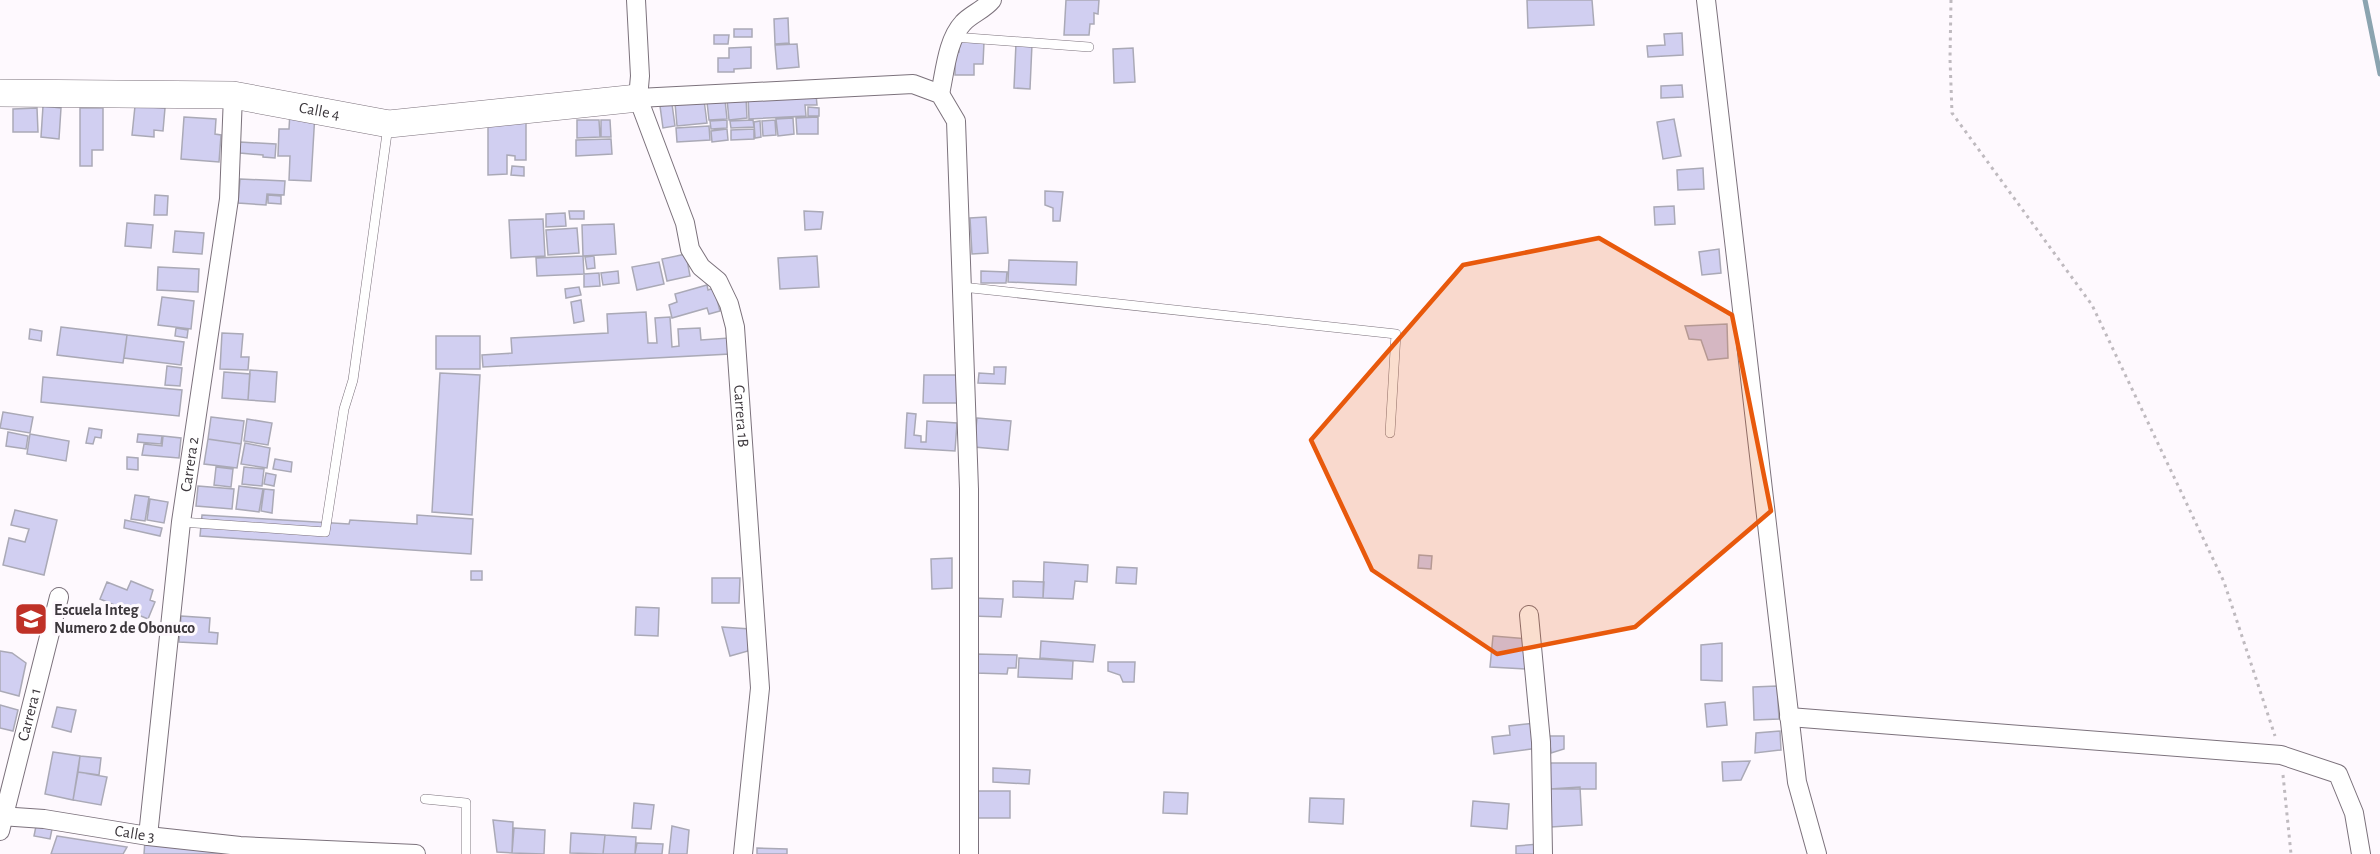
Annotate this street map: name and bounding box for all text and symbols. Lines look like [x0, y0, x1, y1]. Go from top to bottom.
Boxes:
street label: Calle 4 [298, 99, 342, 123]
street label: Carrera 1B [731, 384, 751, 448]
street label: Carrera 2 [178, 436, 202, 493]
school or university icon: Escuela Integ Numero 2 de Obonuco [13, 601, 49, 637]
place label: Escuela Integ Numero 2 de Obonuco [54, 602, 195, 636]
street label: Carrera 1 [15, 687, 44, 743]
street label: Calle 3 [114, 823, 155, 845]

